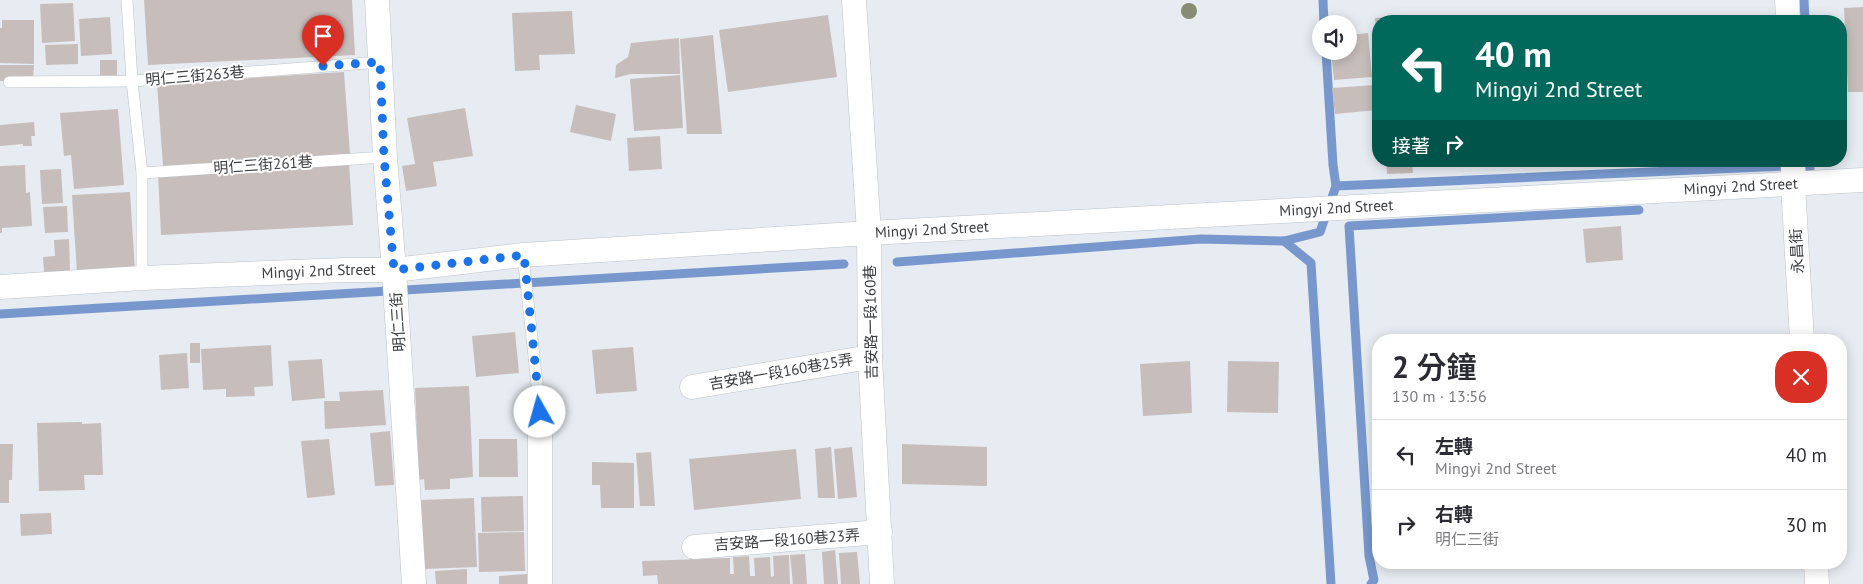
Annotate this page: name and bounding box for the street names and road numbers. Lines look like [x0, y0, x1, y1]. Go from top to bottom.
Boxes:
street label: 明仁三街263巷 [145, 62, 245, 89]
street label: 明仁三街261巷 [213, 152, 313, 177]
street label: Mingyi 2nd Street [1683, 173, 1798, 199]
street label: Mingyi 2nd Street [1279, 195, 1394, 220]
street label: Mingyi 2nd Street [874, 217, 989, 242]
street label: 永昌街 [1786, 228, 1807, 274]
street label: Mingyi 2nd Street [261, 260, 376, 282]
street label: 吉安路一段160巷 [860, 265, 881, 379]
street label: 明仁三街 [386, 291, 409, 353]
street label: 吉安路一段160巷25弄 [707, 349, 854, 394]
street label: 吉安路一段160巷23弄 [714, 525, 860, 554]

